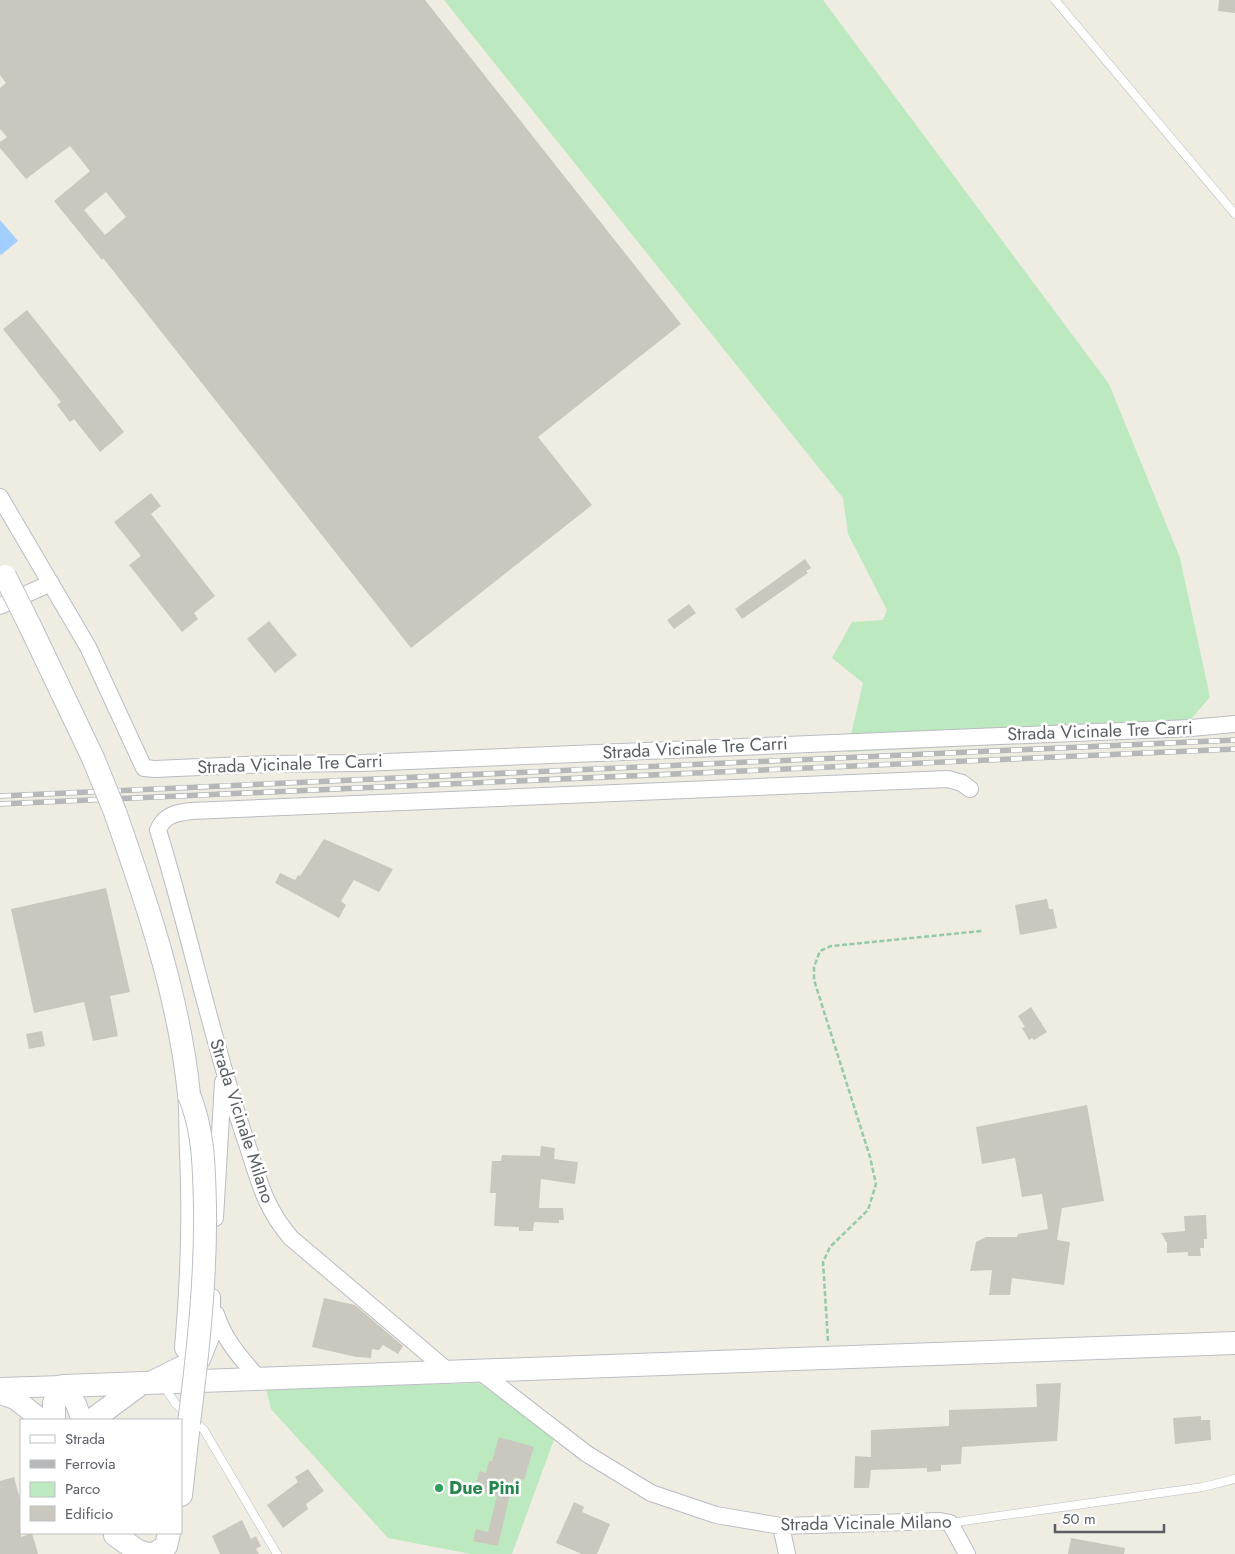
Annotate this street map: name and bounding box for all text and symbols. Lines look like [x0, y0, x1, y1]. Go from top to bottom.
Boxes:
street label: Strada Vicinale Tre Carri [1007, 715, 1193, 747]
street label: Strada Vicinale Tre Carri [602, 730, 788, 766]
street label: Strada Vicinale Tre Carri [197, 748, 383, 780]
street label: Strada Vicinale Milano [203, 1035, 281, 1207]
legend [20, 1419, 182, 1534]
text: Strada [65, 1428, 105, 1450]
text: Ferrovia [65, 1453, 116, 1475]
place label: Due Pini [449, 1475, 520, 1501]
text: Parco [65, 1478, 100, 1500]
marker: Due Pini [433, 1482, 445, 1494]
scale bar [1055, 1502, 1164, 1534]
text: Edificio [65, 1503, 113, 1525]
text: 50 m [1062, 1508, 1096, 1530]
street label: Strada Vicinale Milano [780, 1509, 952, 1537]

